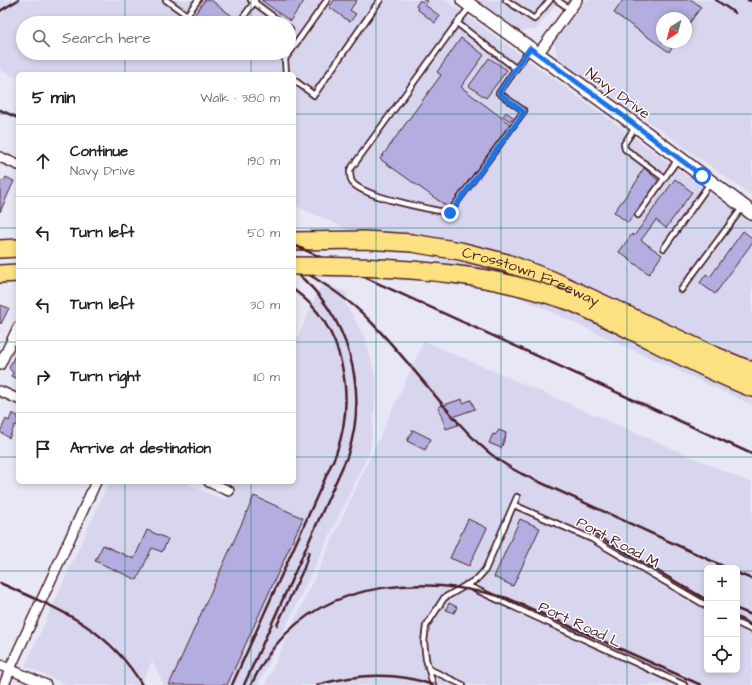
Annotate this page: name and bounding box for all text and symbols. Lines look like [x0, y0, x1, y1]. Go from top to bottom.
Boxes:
north arrow [656, 12, 692, 48]
search box [16, 16, 296, 60]
icon: search [30, 27, 52, 49]
text: Search here [62, 28, 151, 49]
street label: Navy Drive [581, 63, 654, 125]
text: 5 min [32, 86, 75, 110]
text: Walk · 380 m [200, 89, 280, 107]
text: Continue [70, 141, 128, 162]
icon: ahead [32, 150, 54, 172]
text: 190 m [247, 152, 280, 170]
text: Navy Drive [70, 162, 135, 180]
route start [693, 167, 711, 185]
route end [441, 204, 459, 222]
icon: left [32, 222, 54, 244]
text: Turn left [70, 222, 134, 243]
text: 50 m [247, 224, 280, 242]
street label: Crosstown Freeway [460, 242, 603, 313]
icon: left [32, 294, 54, 316]
text: Turn left [70, 294, 134, 315]
text: 30 m [250, 296, 280, 314]
icon: right [32, 366, 54, 388]
text: Turn right [70, 366, 141, 387]
text: 110 m [253, 368, 280, 386]
icon: arrive [32, 438, 54, 460]
text: Arrive at destination [70, 438, 211, 459]
street label: Port Road M [573, 512, 663, 573]
map controls [704, 565, 740, 673]
button: + [704, 565, 740, 601]
street label: Port Road L [535, 596, 625, 653]
button: − [704, 601, 740, 637]
button: locate [704, 637, 740, 673]

